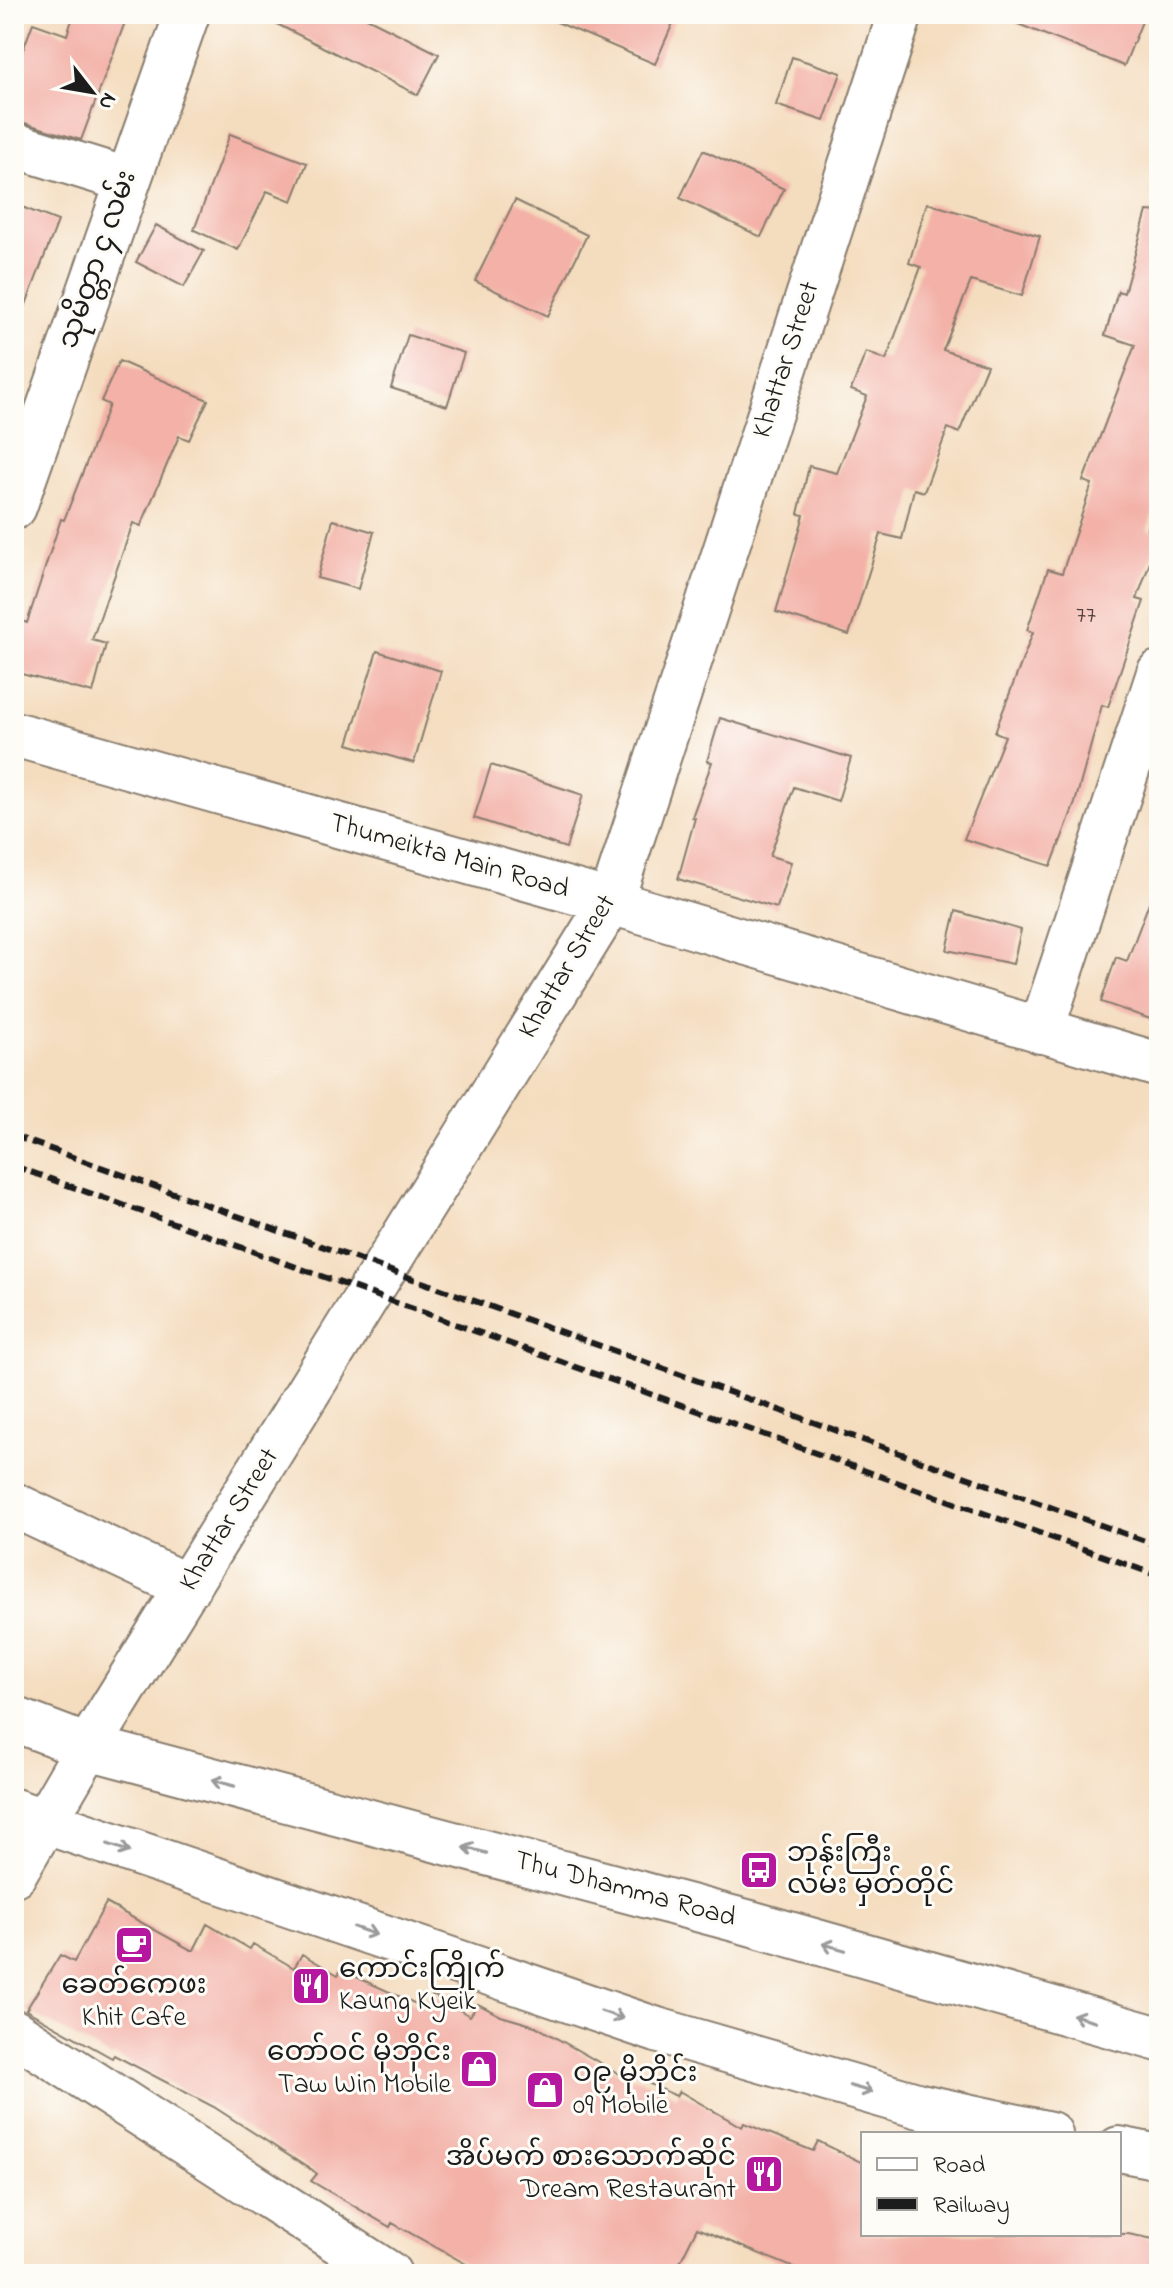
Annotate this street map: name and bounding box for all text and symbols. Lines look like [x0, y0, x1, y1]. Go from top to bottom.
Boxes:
north arrow [52, 52, 132, 132]
text: N [89, 86, 124, 115]
street label: သုမိတ္တာ ၄ လမ်း [48, 165, 149, 355]
street label: Khattar Street [742, 277, 832, 443]
house number: 77 [1076, 599, 1096, 634]
street label: Thumeikta Main Road [325, 803, 574, 911]
street label: Khattar Street [509, 887, 627, 1047]
street label: Khattar Street [170, 1440, 290, 1600]
one-way arrow [211, 1774, 237, 1789]
place label: ဘုန်းကြီး လမ်း မှတ်တိုင် [787, 1833, 954, 1907]
one-way arrow [462, 1841, 488, 1856]
street label: Thu Dhamma Road [510, 1841, 741, 1939]
one-way arrow [106, 1842, 131, 1857]
bus stop icon: ဘုန်းကြီး လမ်း မှတ်တိုင် [738, 1849, 780, 1891]
cafe icon: ခေတ်ကေဖး Khit Cafe [113, 1924, 155, 1966]
one-way arrow [353, 1925, 378, 1940]
one-way arrow [821, 1939, 847, 1954]
place label: ကောင်းကြိုက် Kaung Kyeik [339, 1949, 505, 2023]
place label: ခေတ်ကေဖး Khit Cafe [61, 1965, 207, 2039]
restaurant icon: ကောင်းကြိုက် Kaung Kyeik [290, 1965, 332, 2007]
one-way arrow [599, 2008, 624, 2023]
one-way arrow [1071, 2010, 1097, 2025]
place label: တော်ဝင် မိုဘိုင်း Taw Win Mobile [267, 2032, 451, 2106]
shop icon: တော်ဝင် မိုဘိုင်း Taw Win Mobile [458, 2048, 500, 2090]
place label: ဝ၉ မိုဘိုင်း 09 Mobile [573, 2053, 697, 2127]
shop icon: ဝ၉ မိုဘိုင်း 09 Mobile [524, 2069, 566, 2111]
one-way arrow [847, 2082, 873, 2097]
legend [861, 2132, 1121, 2236]
place label: အိပ်မက် စားသောက်ဆိုင် Dream Restaurant [446, 2137, 736, 2211]
text: Road [933, 2149, 986, 2184]
restaurant icon: အိပ်မက် စားသောက်ဆိုင် Dream Restaurant [743, 2153, 785, 2195]
text: Railway [933, 2189, 1010, 2225]

